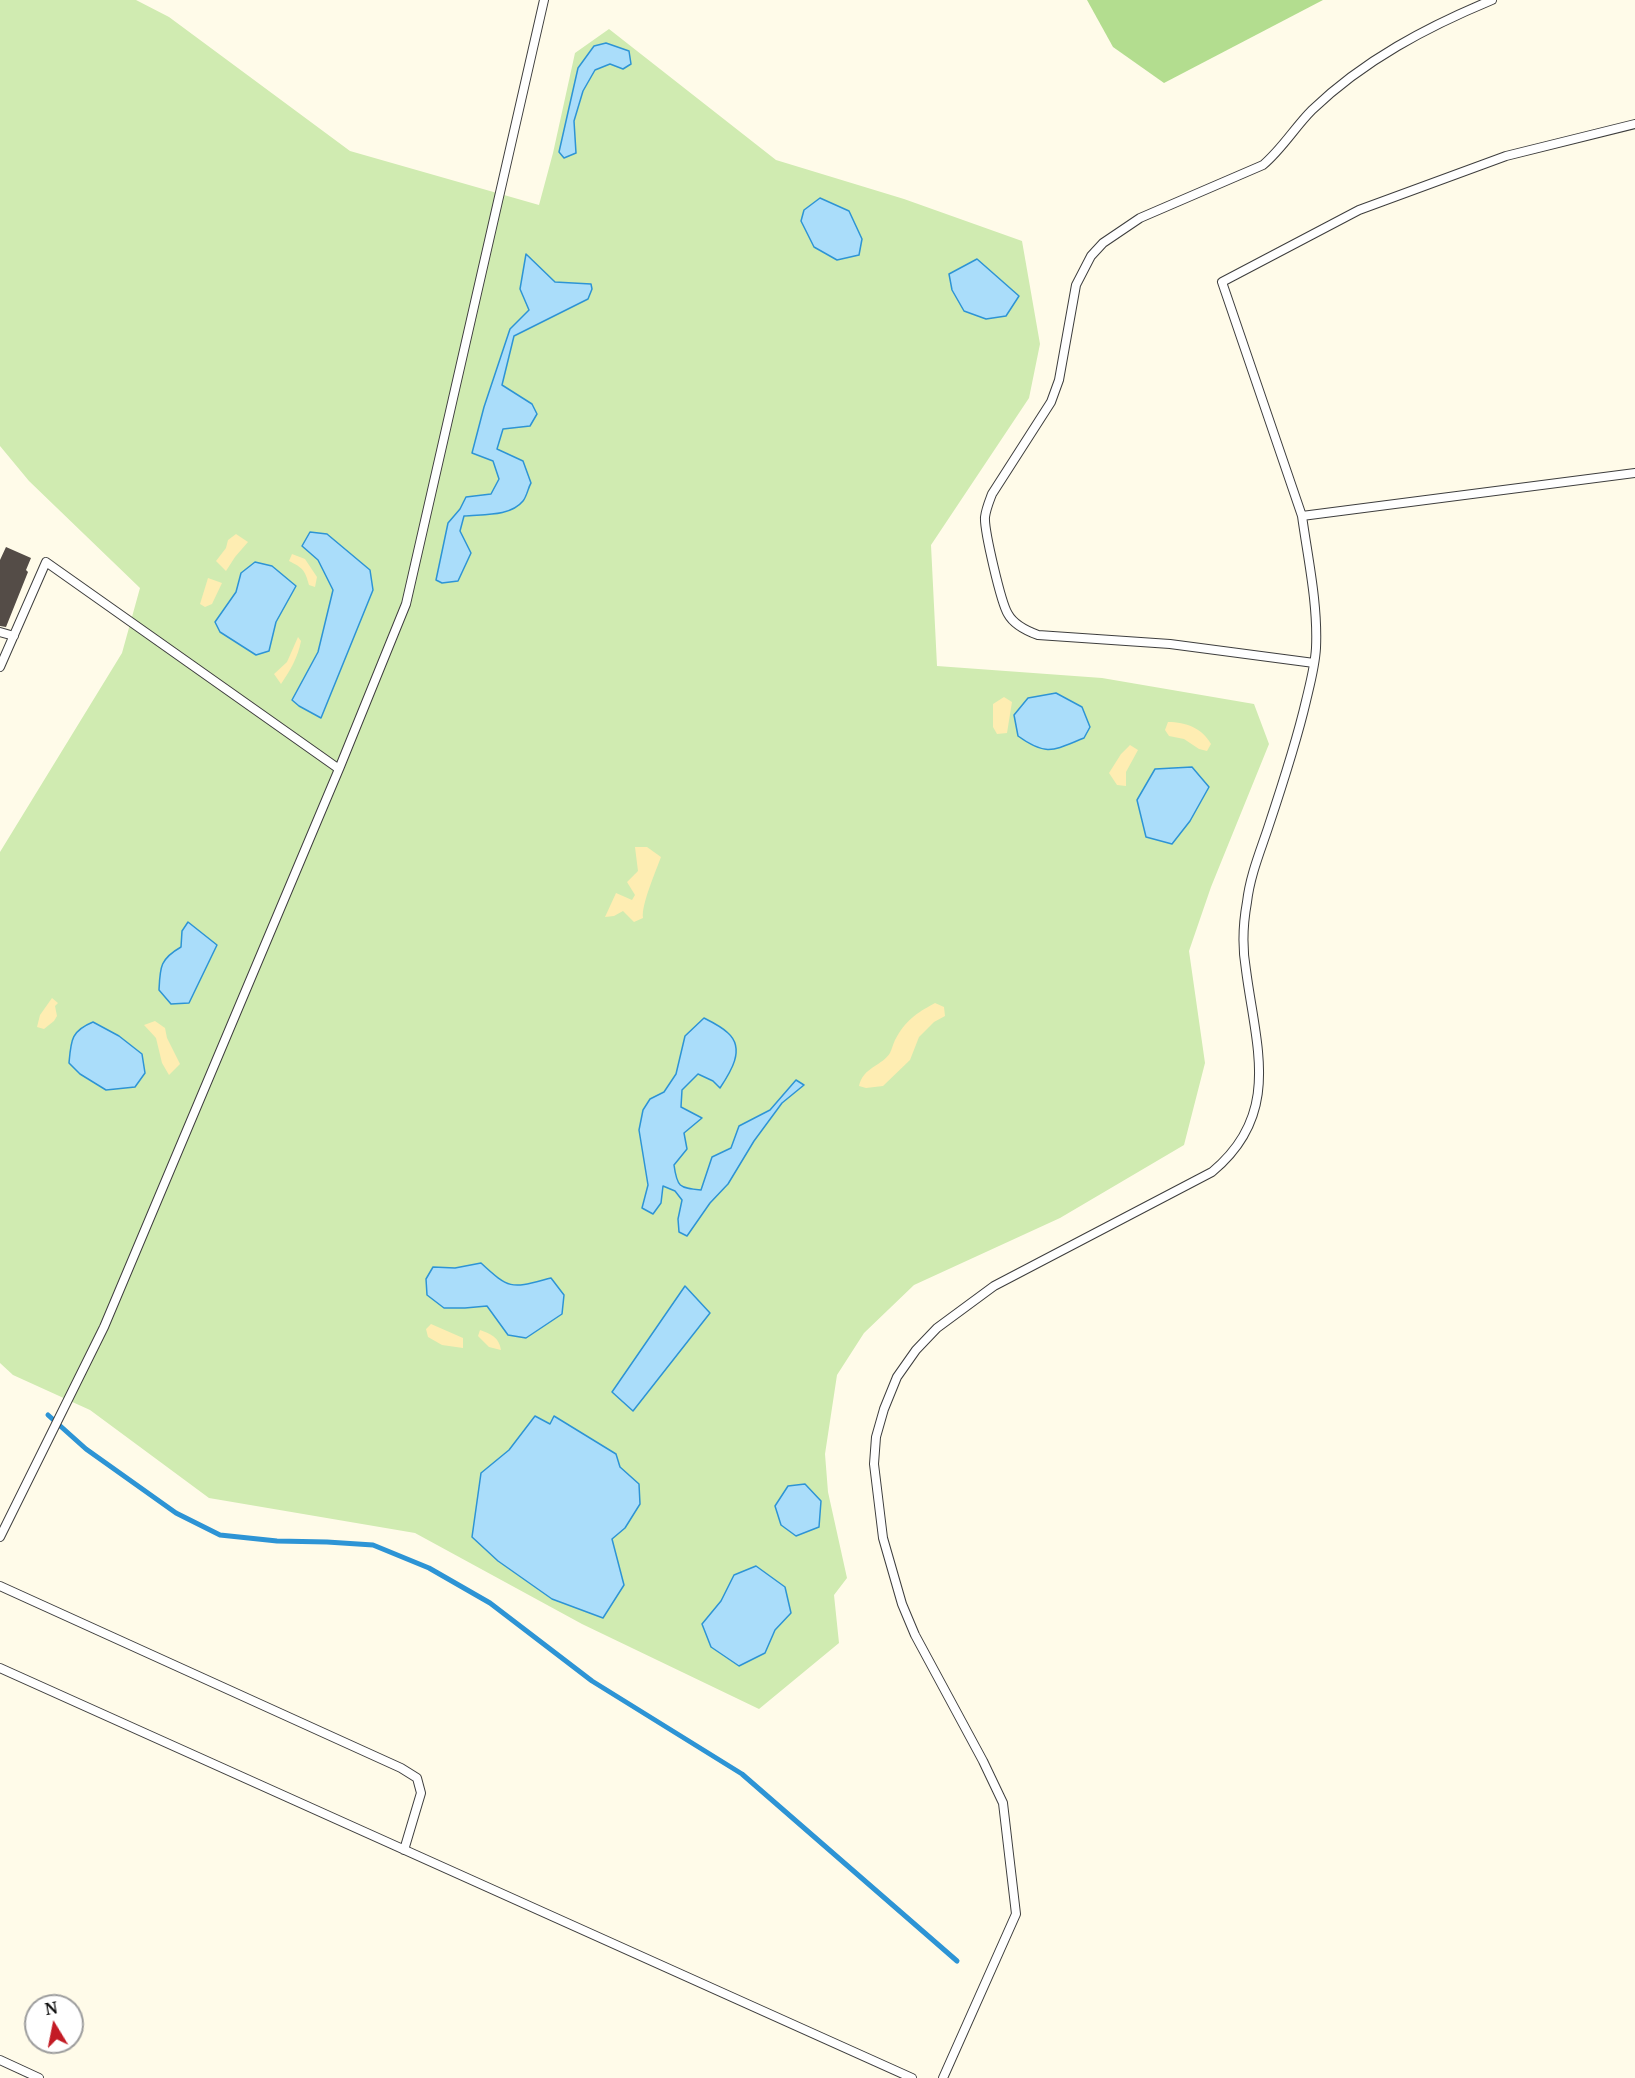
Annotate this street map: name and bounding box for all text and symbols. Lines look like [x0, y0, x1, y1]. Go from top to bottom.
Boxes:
north arrow [24, 1994, 84, 2054]
text: N [43, 1996, 59, 2020]

